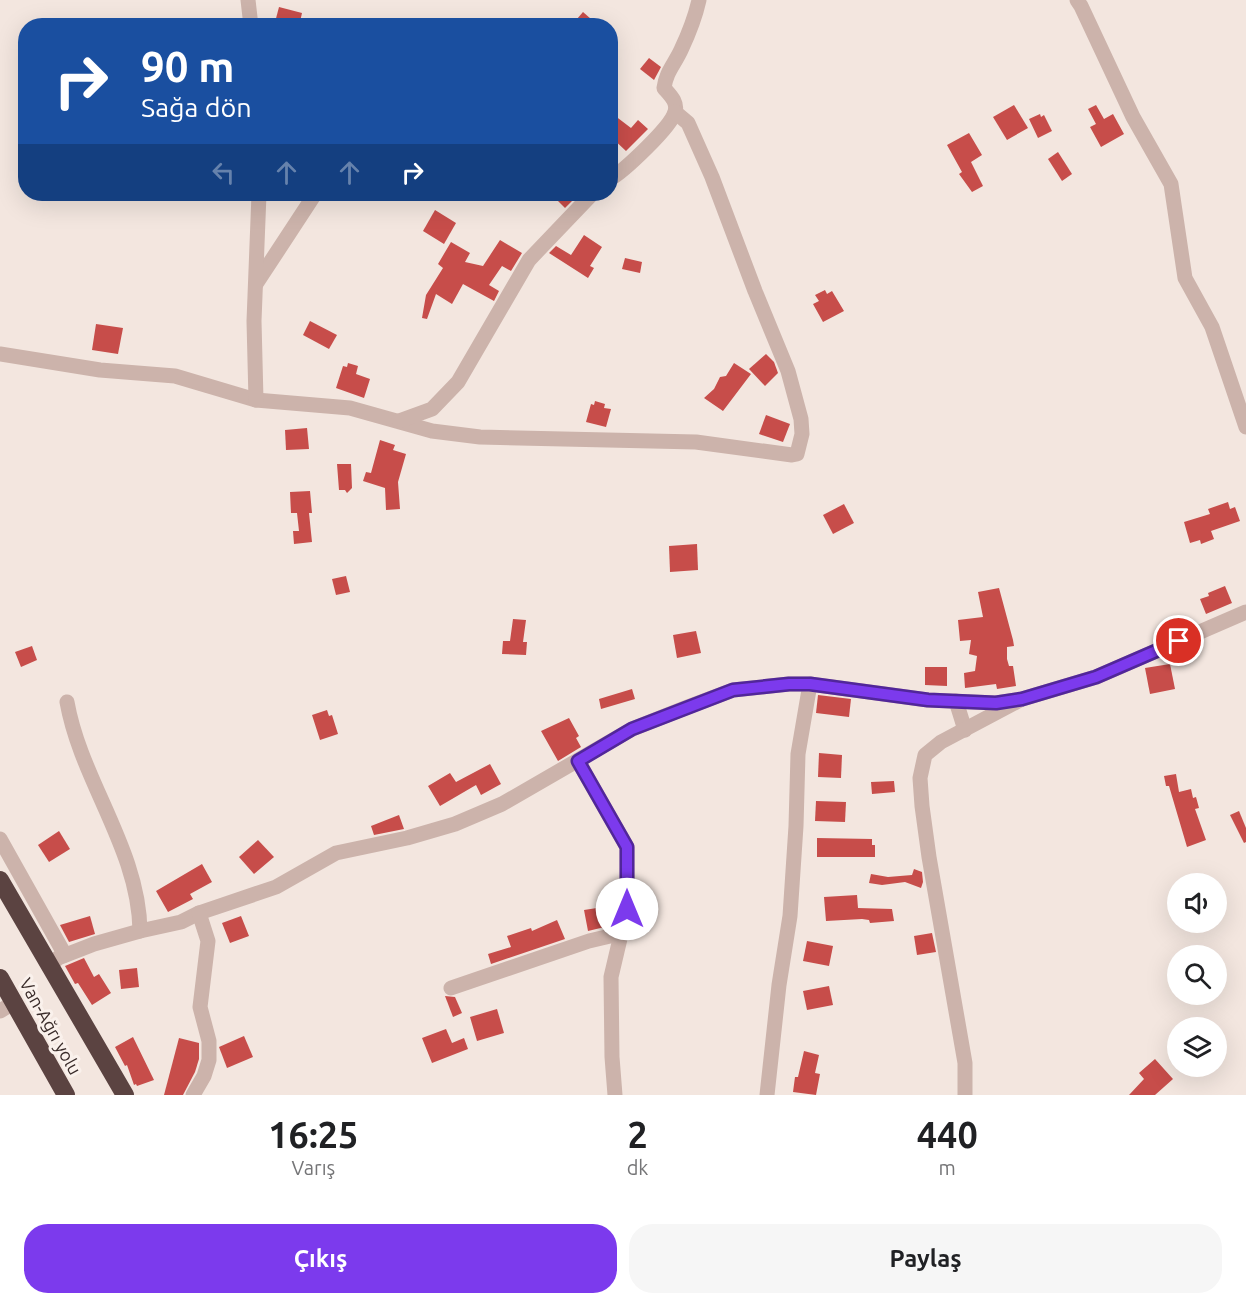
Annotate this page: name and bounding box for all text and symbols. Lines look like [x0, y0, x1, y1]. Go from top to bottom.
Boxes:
icon: right [42, 42, 120, 120]
text: 90 m [141, 43, 235, 90]
text: Sağa dön [141, 92, 252, 122]
icon: left [207, 156, 240, 189]
icon: ahead [270, 156, 303, 189]
icon: ahead [333, 156, 366, 189]
icon: right [396, 156, 429, 189]
pin [1153, 615, 1204, 666]
icon: arrive [1162, 624, 1195, 657]
map controls [1167, 873, 1227, 1077]
button: sound [1167, 873, 1227, 933]
position arrow [595, 877, 659, 941]
button: search [1167, 945, 1227, 1005]
street label: Van-Ağrı yolu [16, 974, 86, 1078]
button: layers [1167, 1017, 1227, 1077]
text: 16:25 [268, 1114, 358, 1155]
text: 2 [627, 1114, 648, 1155]
text: 440 [917, 1114, 978, 1155]
text: Varış [291, 1156, 335, 1179]
text: dk [627, 1156, 648, 1179]
text: m [939, 1156, 956, 1179]
button: Çıkış [24, 1224, 617, 1293]
button: Paylaş [629, 1224, 1222, 1293]

